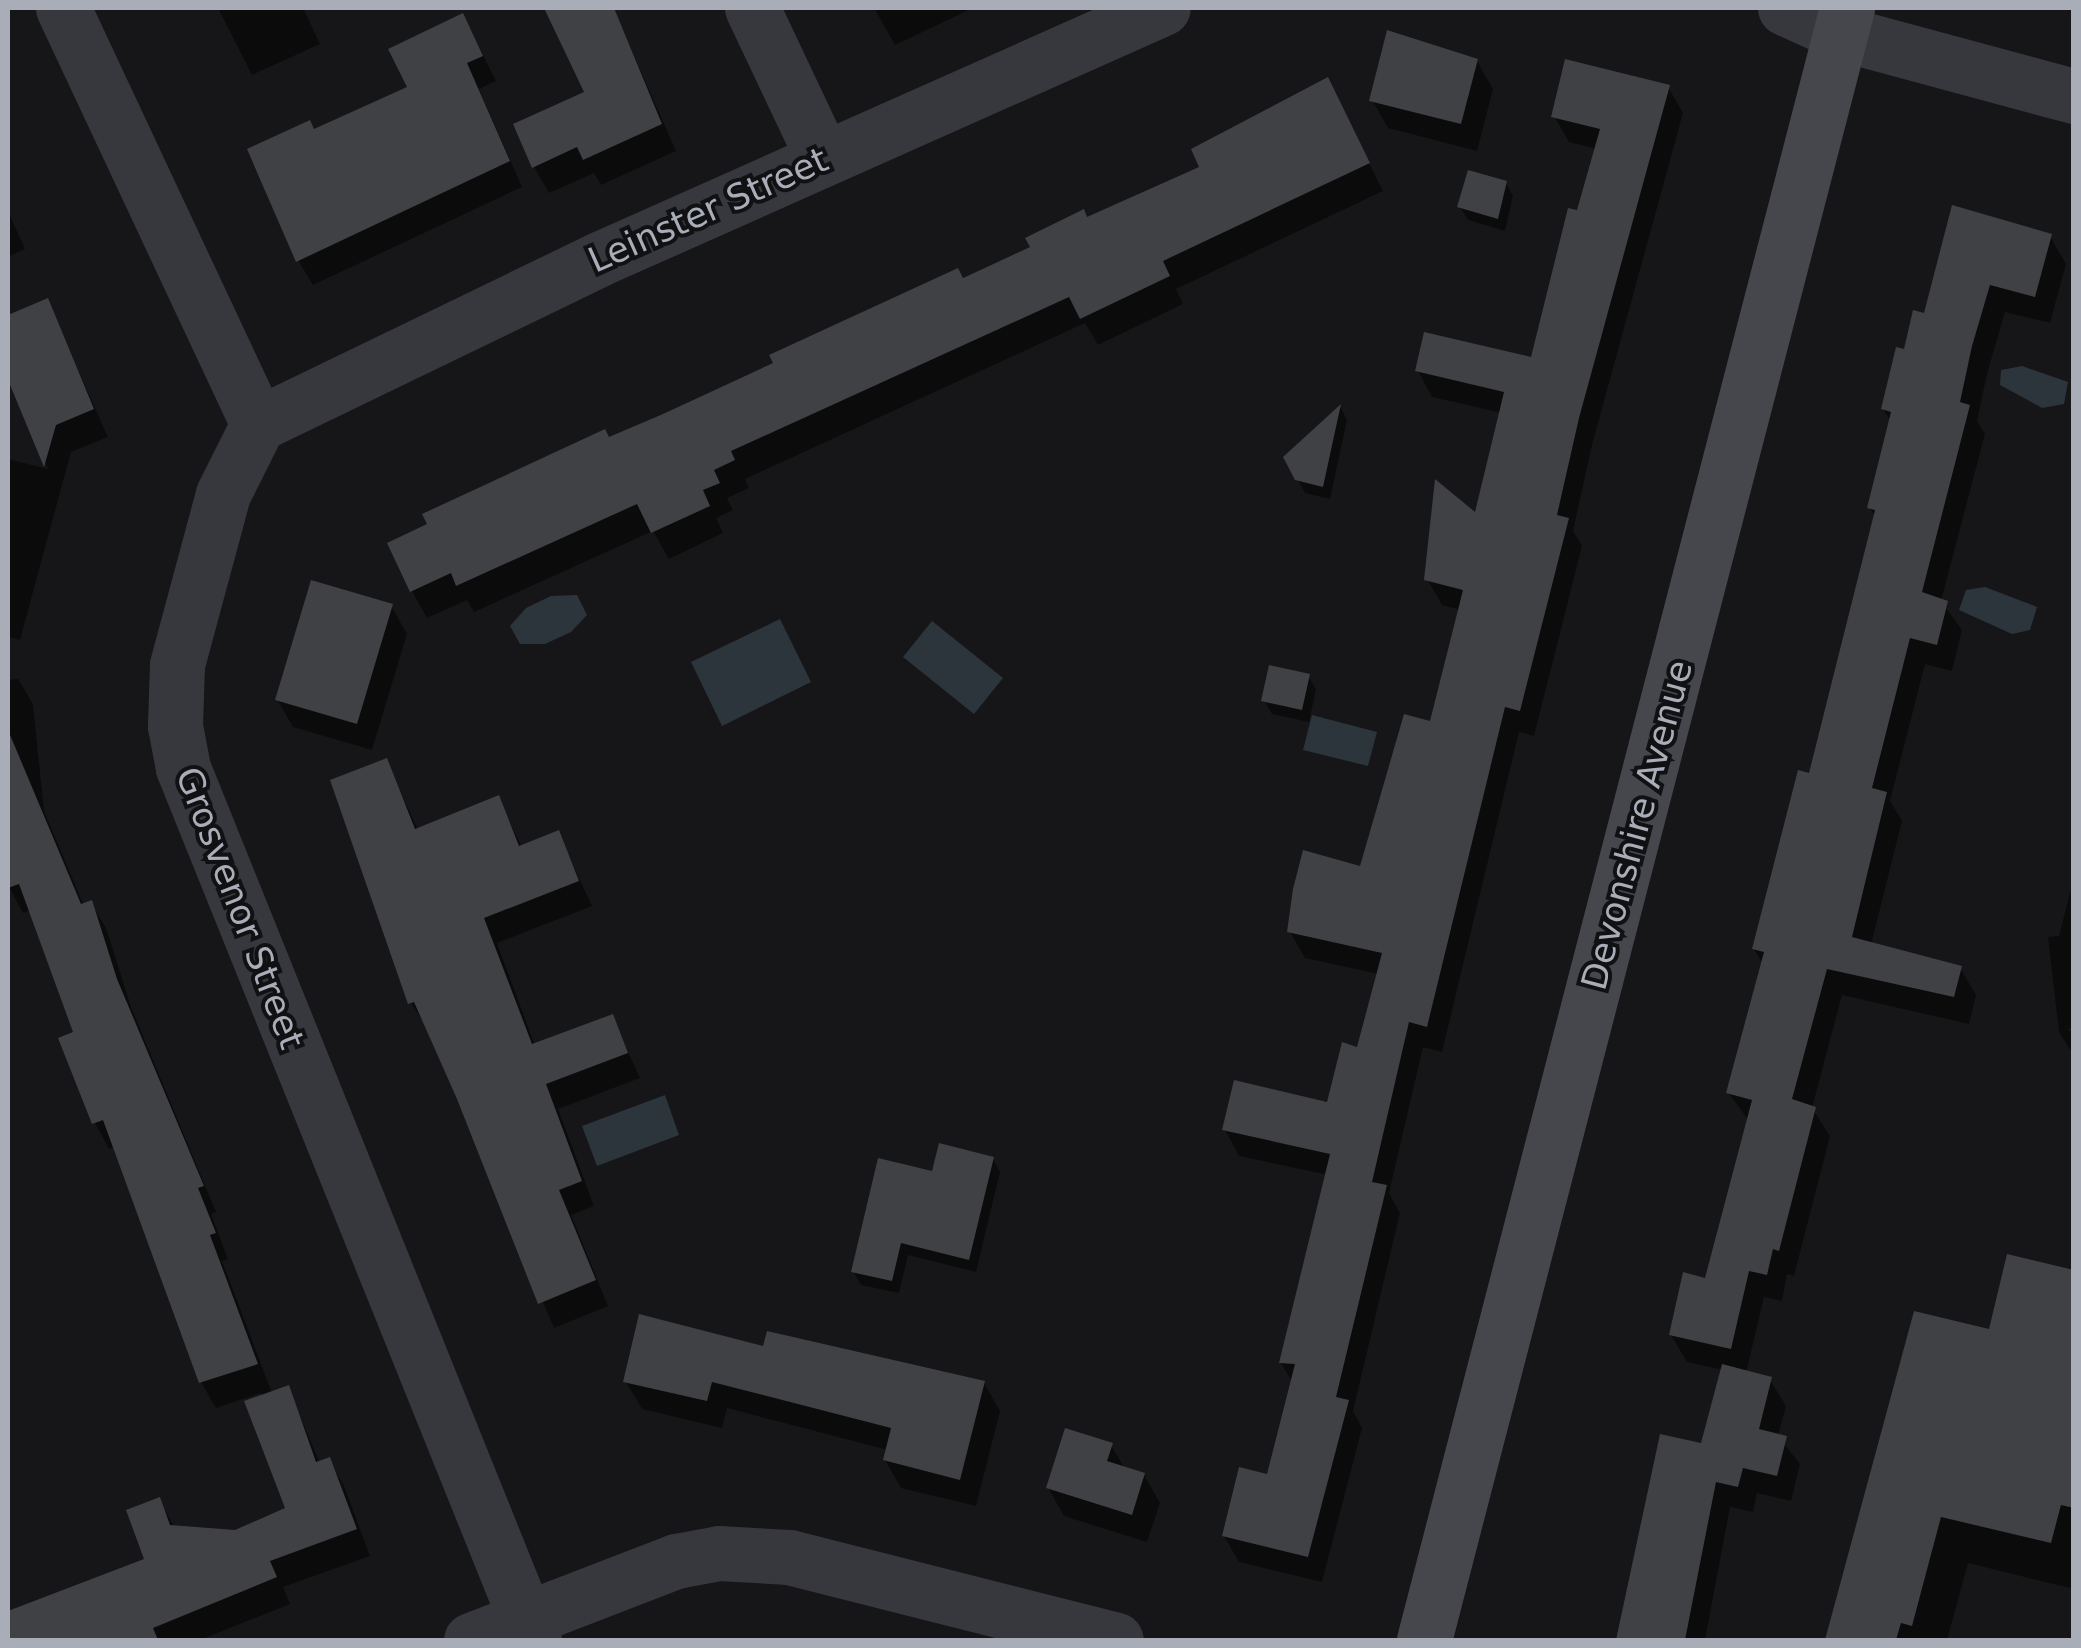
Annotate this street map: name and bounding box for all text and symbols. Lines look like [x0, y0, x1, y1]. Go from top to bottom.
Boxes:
street label: Leinster Street [582, 138, 834, 282]
street label: Devonshire Avenue [1573, 656, 1701, 994]
street label: Grosvenor Street [167, 761, 313, 1055]

